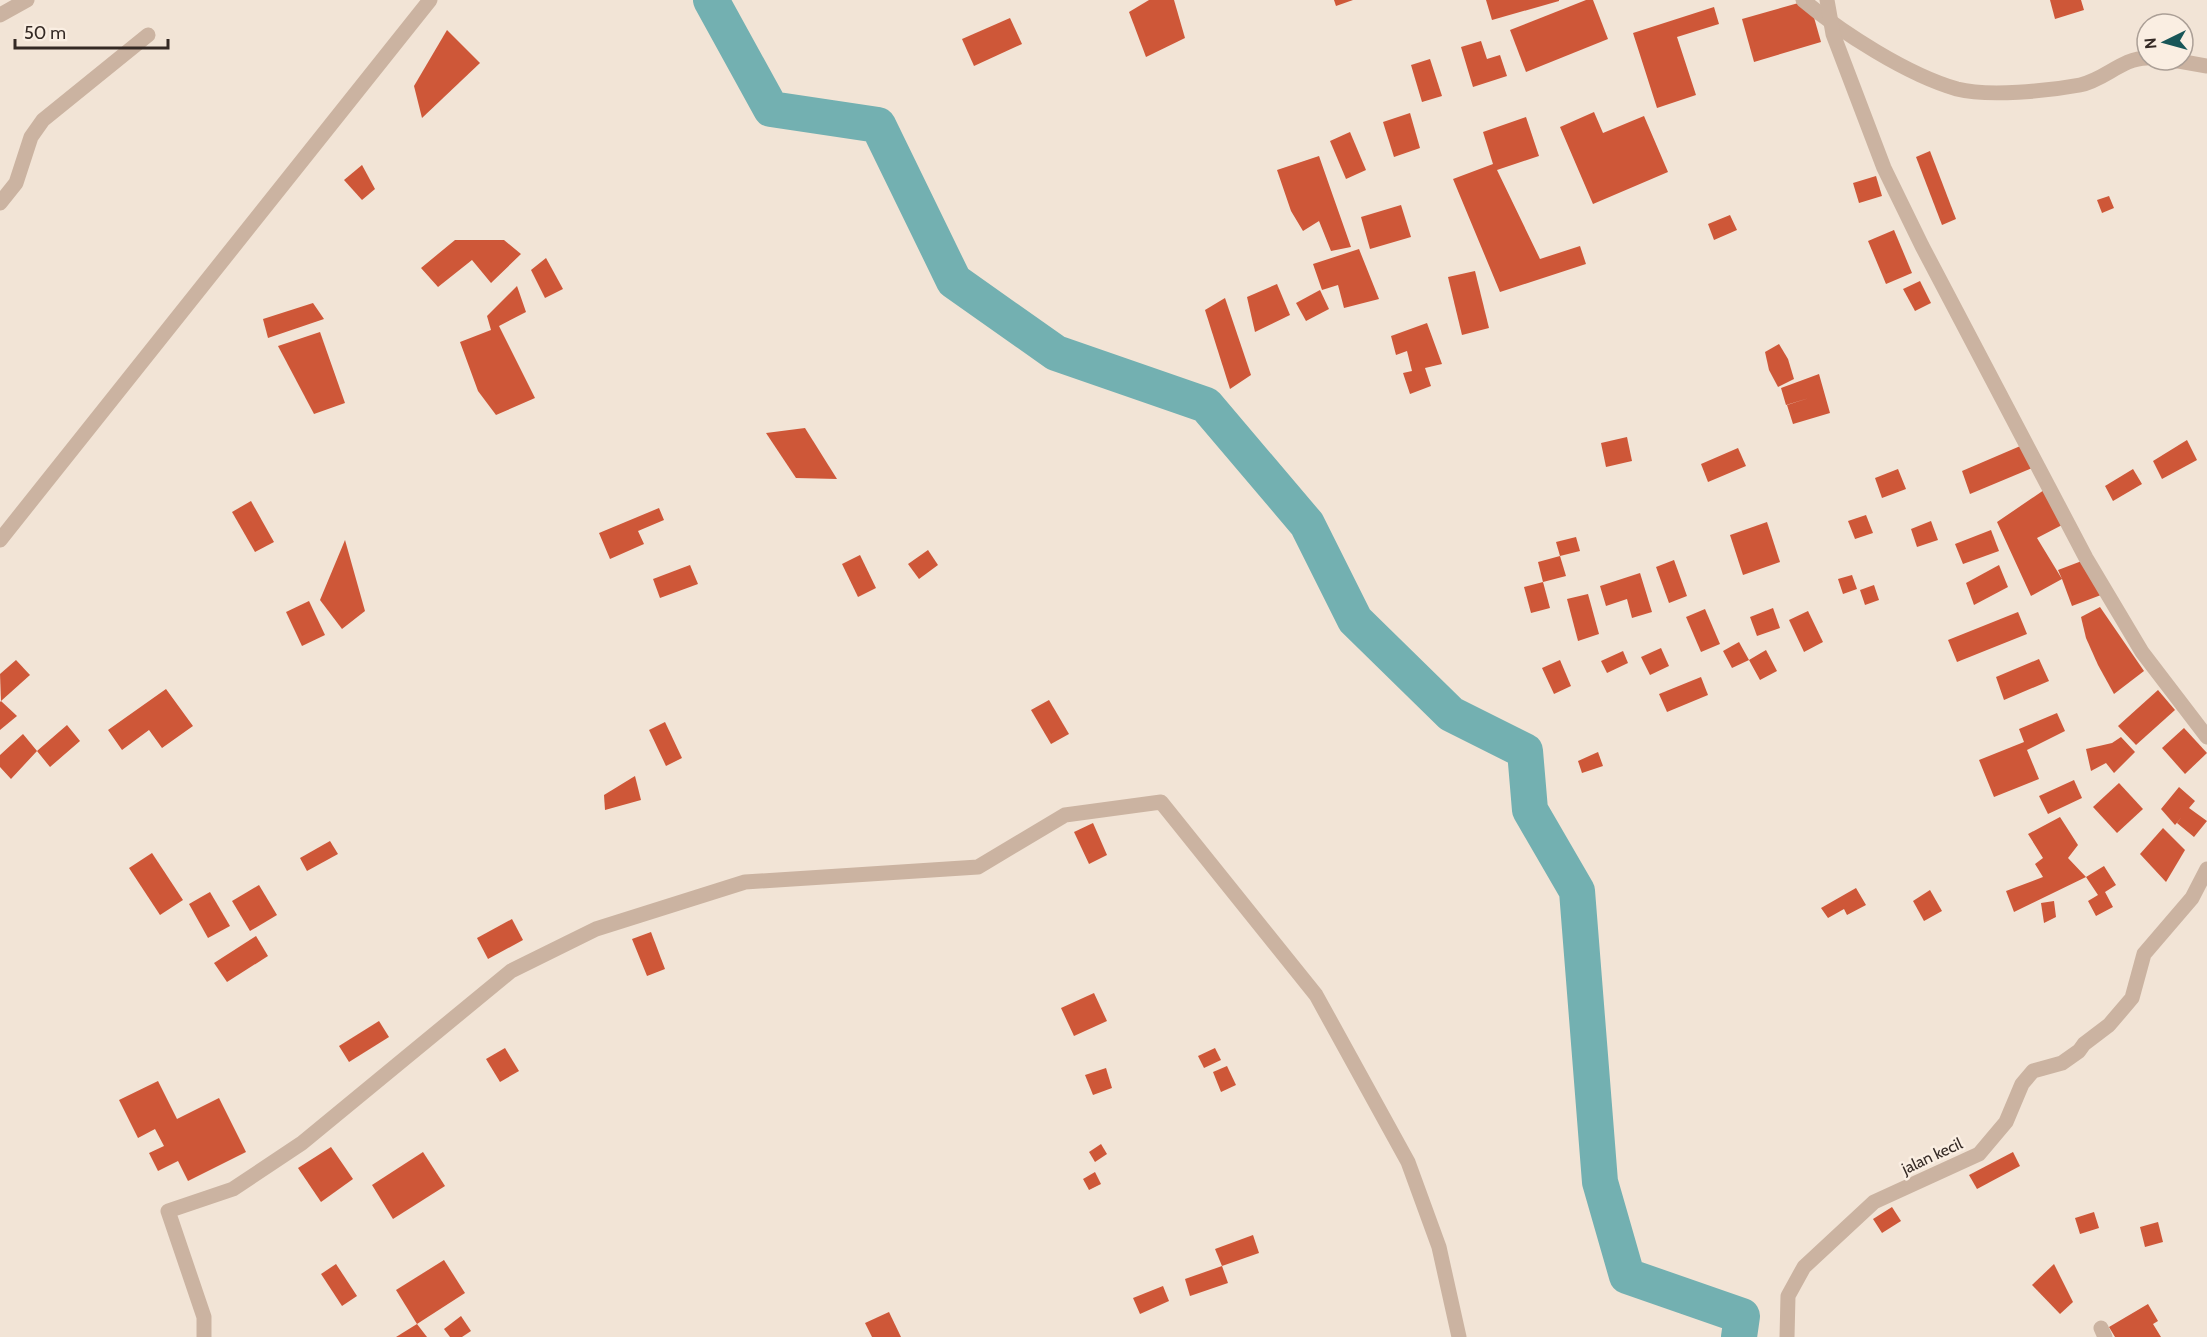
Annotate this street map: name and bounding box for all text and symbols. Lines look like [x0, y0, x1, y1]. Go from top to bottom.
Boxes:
scale bar [15, 12, 168, 50]
north arrow [2135, 12, 2195, 72]
text: 50 m [24, 22, 66, 44]
text: N [2141, 37, 2161, 50]
street label: jalan kecil [1898, 1134, 1965, 1179]

